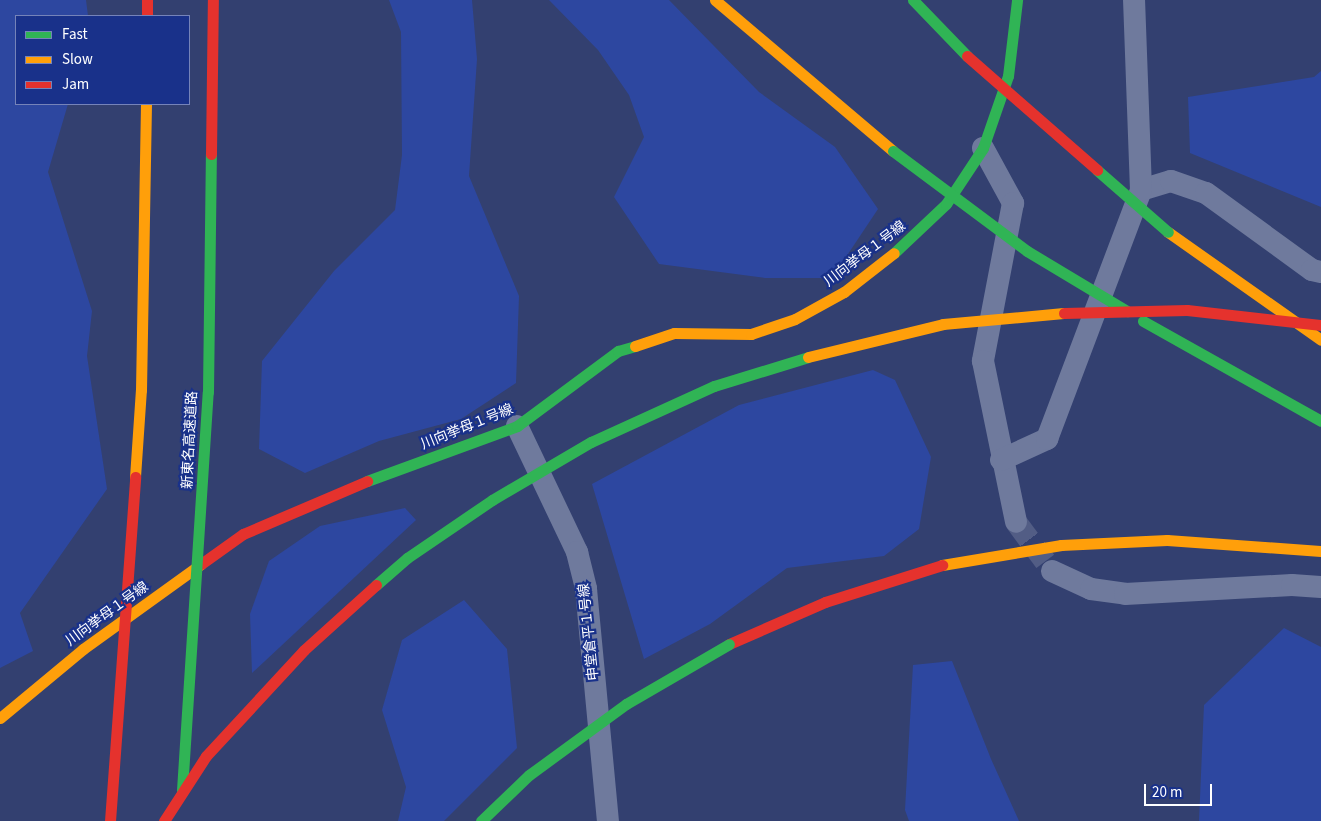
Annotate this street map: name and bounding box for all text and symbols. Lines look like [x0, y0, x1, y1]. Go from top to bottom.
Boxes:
legend [15, 15, 190, 105]
text: Fast [62, 24, 88, 45]
text: Slow [62, 49, 93, 70]
text: Jam [62, 74, 89, 95]
street label: 川向挙母１号線 [821, 218, 909, 290]
street label: 新東名高速道路 [179, 391, 201, 489]
street label: 川向挙母１号線 [418, 401, 516, 453]
street label: 川向挙母１号線 [62, 578, 152, 650]
street label: 申堂倉平１号線 [576, 582, 602, 682]
scale bar [1146, 774, 1214, 806]
text: 20 m [1152, 782, 1182, 803]

